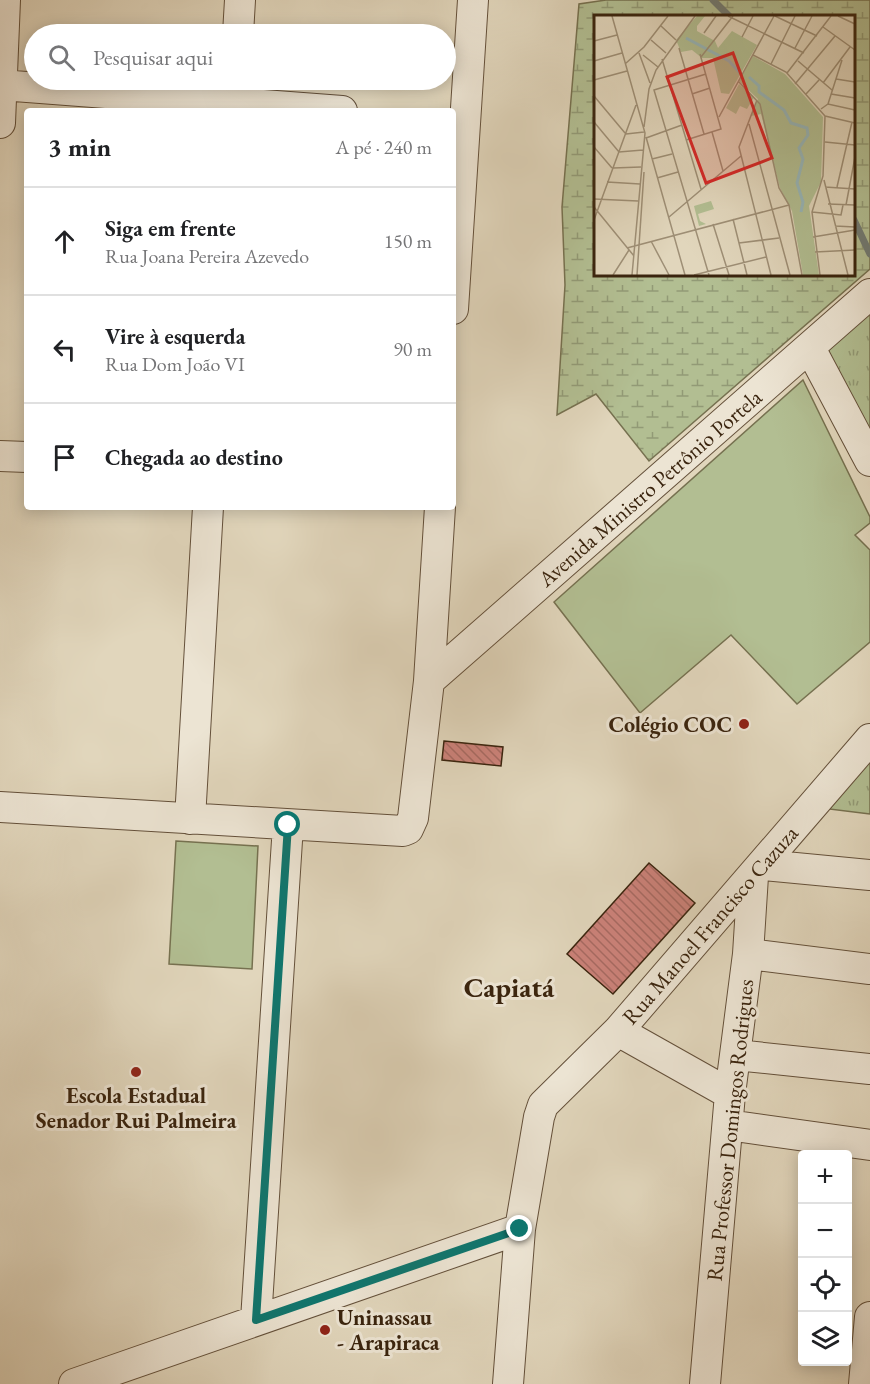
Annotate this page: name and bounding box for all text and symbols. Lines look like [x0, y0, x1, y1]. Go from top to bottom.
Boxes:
inset map [594, 15, 855, 276]
search box [24, 24, 456, 90]
icon: search [45, 41, 78, 74]
text: Pesquisar aqui [93, 43, 213, 72]
text: 3 min [48, 130, 111, 164]
text: A pé · 240 m [336, 134, 432, 160]
text: Siga em frente [105, 214, 236, 243]
icon: ahead [48, 225, 81, 258]
text: 150 m [384, 228, 432, 254]
text: Rua Joana Pereira Azevedo [105, 243, 309, 269]
text: Vire à esquerda [105, 322, 245, 351]
icon: left [48, 333, 81, 366]
text: 90 m [393, 336, 432, 362]
text: Rua Dom João VI [105, 351, 245, 377]
street label: Avenida Ministro Petrônio Portela [531, 383, 768, 594]
icon: arrive [48, 441, 81, 474]
text: Chegada ao destino [105, 443, 283, 472]
place label: Colégio COC [608, 710, 732, 739]
marker: Colégio COC [737, 717, 751, 731]
route start [274, 811, 300, 837]
street label: Rua Manoel Francisco Cazuza [616, 819, 805, 1031]
district label: Capiatá [464, 969, 555, 1005]
street label: Rua Professor Domingos Rodrigues [700, 978, 760, 1282]
marker: Escola Estadual Senador Rui Palmeira [129, 1065, 143, 1079]
place label: Escola Estadual Senador Rui Palmeira [36, 1081, 237, 1135]
map controls [798, 1150, 852, 1366]
button: + [798, 1150, 852, 1204]
button: − [798, 1204, 852, 1258]
route end [506, 1215, 532, 1241]
button: locate [798, 1258, 852, 1312]
place label: Uninassau - Arapiraca [337, 1303, 440, 1357]
button: layers [798, 1312, 852, 1366]
marker: Uninassau - Arapiraca [318, 1323, 332, 1337]

